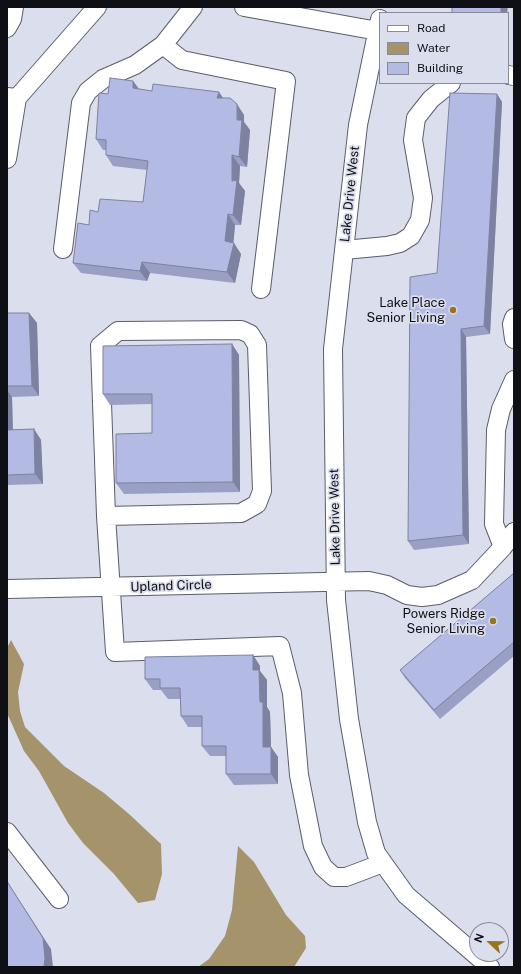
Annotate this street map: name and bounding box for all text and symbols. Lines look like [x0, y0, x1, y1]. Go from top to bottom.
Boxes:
legend [379, 12, 509, 84]
text: Road [417, 21, 445, 35]
text: Water [417, 41, 450, 55]
text: Building [417, 61, 463, 75]
street label: Lake Drive West [337, 145, 363, 243]
place label: Lake Place Senior Living [366, 295, 445, 326]
marker: Lake Place Senior Living [448, 305, 458, 315]
street label: Lake Drive West [326, 468, 344, 566]
street label: Upland Circle [130, 577, 212, 595]
place label: Powers Ridge Senior Living [403, 606, 485, 637]
marker: Powers Ridge Senior Living [488, 616, 498, 626]
north arrow [469, 922, 509, 962]
text: N [472, 932, 486, 944]

